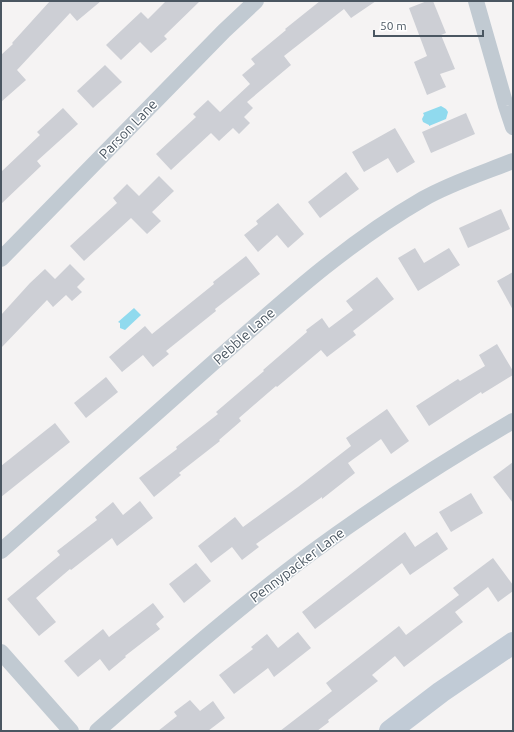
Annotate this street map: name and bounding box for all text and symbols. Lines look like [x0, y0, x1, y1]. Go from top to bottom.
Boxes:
scale bar [374, 12, 483, 38]
text: 50 m [380, 19, 407, 32]
street label: Parson Lane [96, 96, 160, 162]
street label: Pebble Lane [210, 304, 278, 368]
street label: Pennypacker Lane [247, 524, 347, 606]

